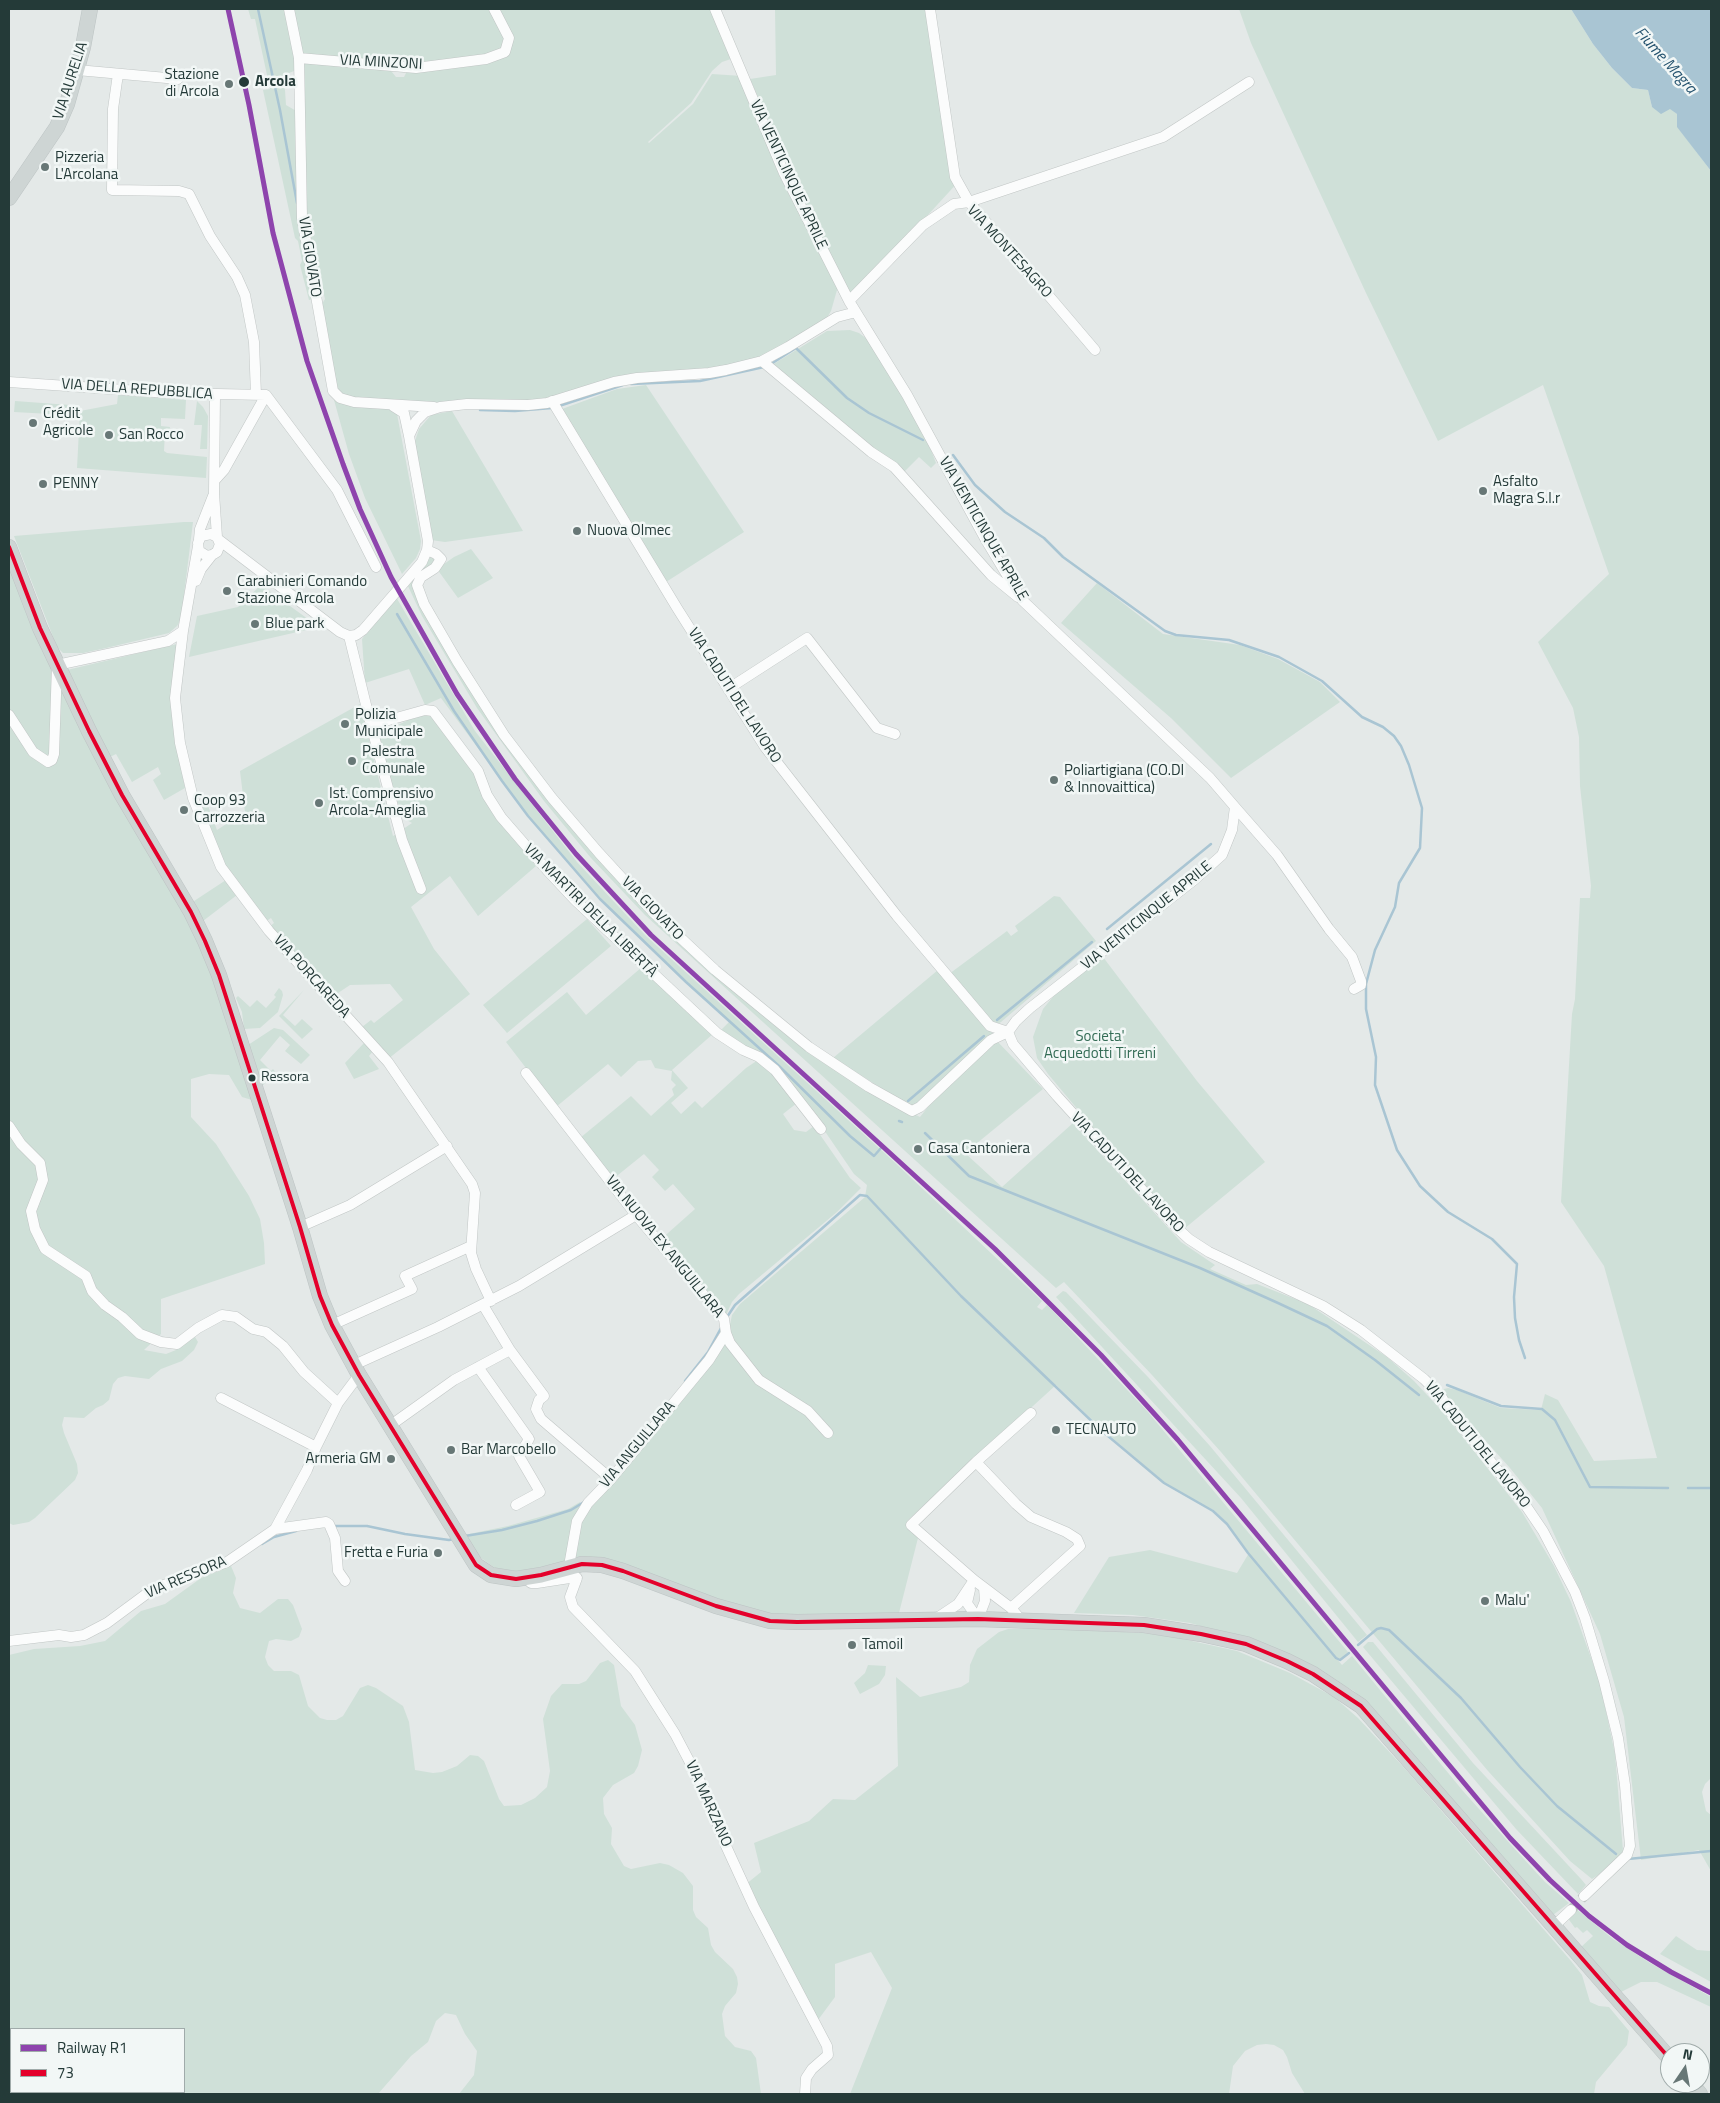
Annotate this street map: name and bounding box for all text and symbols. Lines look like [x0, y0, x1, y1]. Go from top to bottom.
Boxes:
water label: Fiume Magra [1630, 24, 1700, 98]
street label: VIA AURELIA [50, 40, 92, 122]
street label: VIA MINZONI [339, 52, 423, 74]
place label: Stazione di Arcola [165, 66, 219, 101]
place label: Arcola [255, 73, 296, 91]
marker: Arcola [237, 75, 251, 89]
marker: Stazione di Arcola [223, 78, 235, 90]
street label: VIA VENTICINQUE APRILE [745, 97, 831, 253]
place label: Pizzeria L'Arcolana [55, 149, 118, 184]
marker: Pizzeria L'Arcolana [39, 161, 51, 173]
street label: VIA MONTESAGRO [963, 202, 1055, 302]
street label: VIA GIOVATO [294, 215, 324, 299]
street label: VIA DELLA REPUBBLICA [61, 376, 213, 404]
place label: Crédit Agricole [43, 405, 93, 440]
marker: Crédit Agricole [27, 417, 39, 429]
place label: San Rocco [119, 426, 184, 444]
marker: San Rocco [103, 429, 115, 441]
street label: VIA VENTICINQUE APRILE [935, 454, 1031, 604]
place label: Asfalto Magra S.l.r [1493, 473, 1560, 508]
place label: PENNY [53, 475, 99, 493]
marker: PENNY [37, 478, 49, 490]
marker: Asfalto Magra S.l.r [1477, 485, 1489, 497]
place label: Nuova Olmec [587, 522, 671, 540]
marker: Nuova Olmec [571, 525, 583, 537]
place label: Carabinieri Comando Stazione Arcola [237, 573, 367, 608]
marker: Carabinieri Comando Stazione Arcola [221, 585, 233, 597]
place label: Blue park [265, 615, 324, 633]
marker: Blue park [249, 618, 261, 630]
street label: VIA CADUTI DEL LAVORO [684, 625, 784, 767]
place label: Polizia Municipale [355, 706, 423, 741]
marker: Polizia Municipale [339, 718, 351, 730]
place label: Palestra Comunale [362, 743, 425, 778]
marker: Palestra Comunale [346, 755, 358, 767]
place label: Poliartigiana (CO.DI & Innovaittica) [1064, 762, 1184, 797]
marker: Poliartigiana (CO.DI & Innovaittica) [1048, 774, 1060, 786]
place label: Ist. Comprensivo Arcola-Ameglia [329, 785, 434, 820]
place label: Coop 93 Carrozzeria [194, 792, 265, 827]
marker: Ist. Comprensivo Arcola-Ameglia [313, 797, 325, 809]
marker: Coop 93 Carrozzeria [178, 804, 190, 816]
street label: VIA MARTIRI DELLA LIBERTÀ [520, 841, 660, 981]
street label: VIA VENTICINQUE APRILE [1078, 858, 1216, 974]
street label: VIA GIOVATO [617, 873, 687, 945]
street label: VIA PORCAREDA [269, 932, 353, 1022]
park label: Societa' Acquedotti Tirreni [1044, 1028, 1156, 1063]
place label: Ressora [261, 1070, 309, 1086]
marker: Ressora [247, 1073, 257, 1083]
street label: VIA CADUTI DEL LAVORO [1067, 1109, 1187, 1237]
place label: Casa Cantoniera [928, 1140, 1030, 1158]
marker: Casa Cantoniera [912, 1143, 924, 1155]
street label: VIA NUOVA EX ANGUILLARA [601, 1172, 727, 1322]
street label: VIA CADUTI DEL LAVORO [1420, 1378, 1534, 1512]
street label: VIA ANGUILLARA [596, 1398, 680, 1492]
place label: TECNAUTO [1066, 1421, 1136, 1439]
marker: TECNAUTO [1050, 1424, 1062, 1436]
place label: Bar Marcobello [461, 1441, 556, 1459]
marker: Bar Marcobello [445, 1444, 457, 1456]
place label: Armeria GM [306, 1450, 381, 1468]
marker: Armeria GM [385, 1453, 397, 1465]
place label: Fretta e Furia [344, 1544, 428, 1562]
marker: Fretta e Furia [432, 1547, 444, 1559]
street label: VIA RESSORA [143, 1553, 229, 1603]
place label: Malu' [1495, 1592, 1530, 1610]
marker: Malu' [1479, 1595, 1491, 1607]
place label: Tamoil [862, 1636, 903, 1654]
marker: Tamoil [846, 1639, 858, 1651]
street label: VIA MARZANO [681, 1758, 735, 1850]
legend [10, 2028, 185, 2093]
text: Railway R1 [57, 2036, 128, 2059]
north arrow [1660, 2043, 1710, 2093]
text: N [1681, 2043, 1695, 2065]
text: 73 [57, 2061, 74, 2084]

